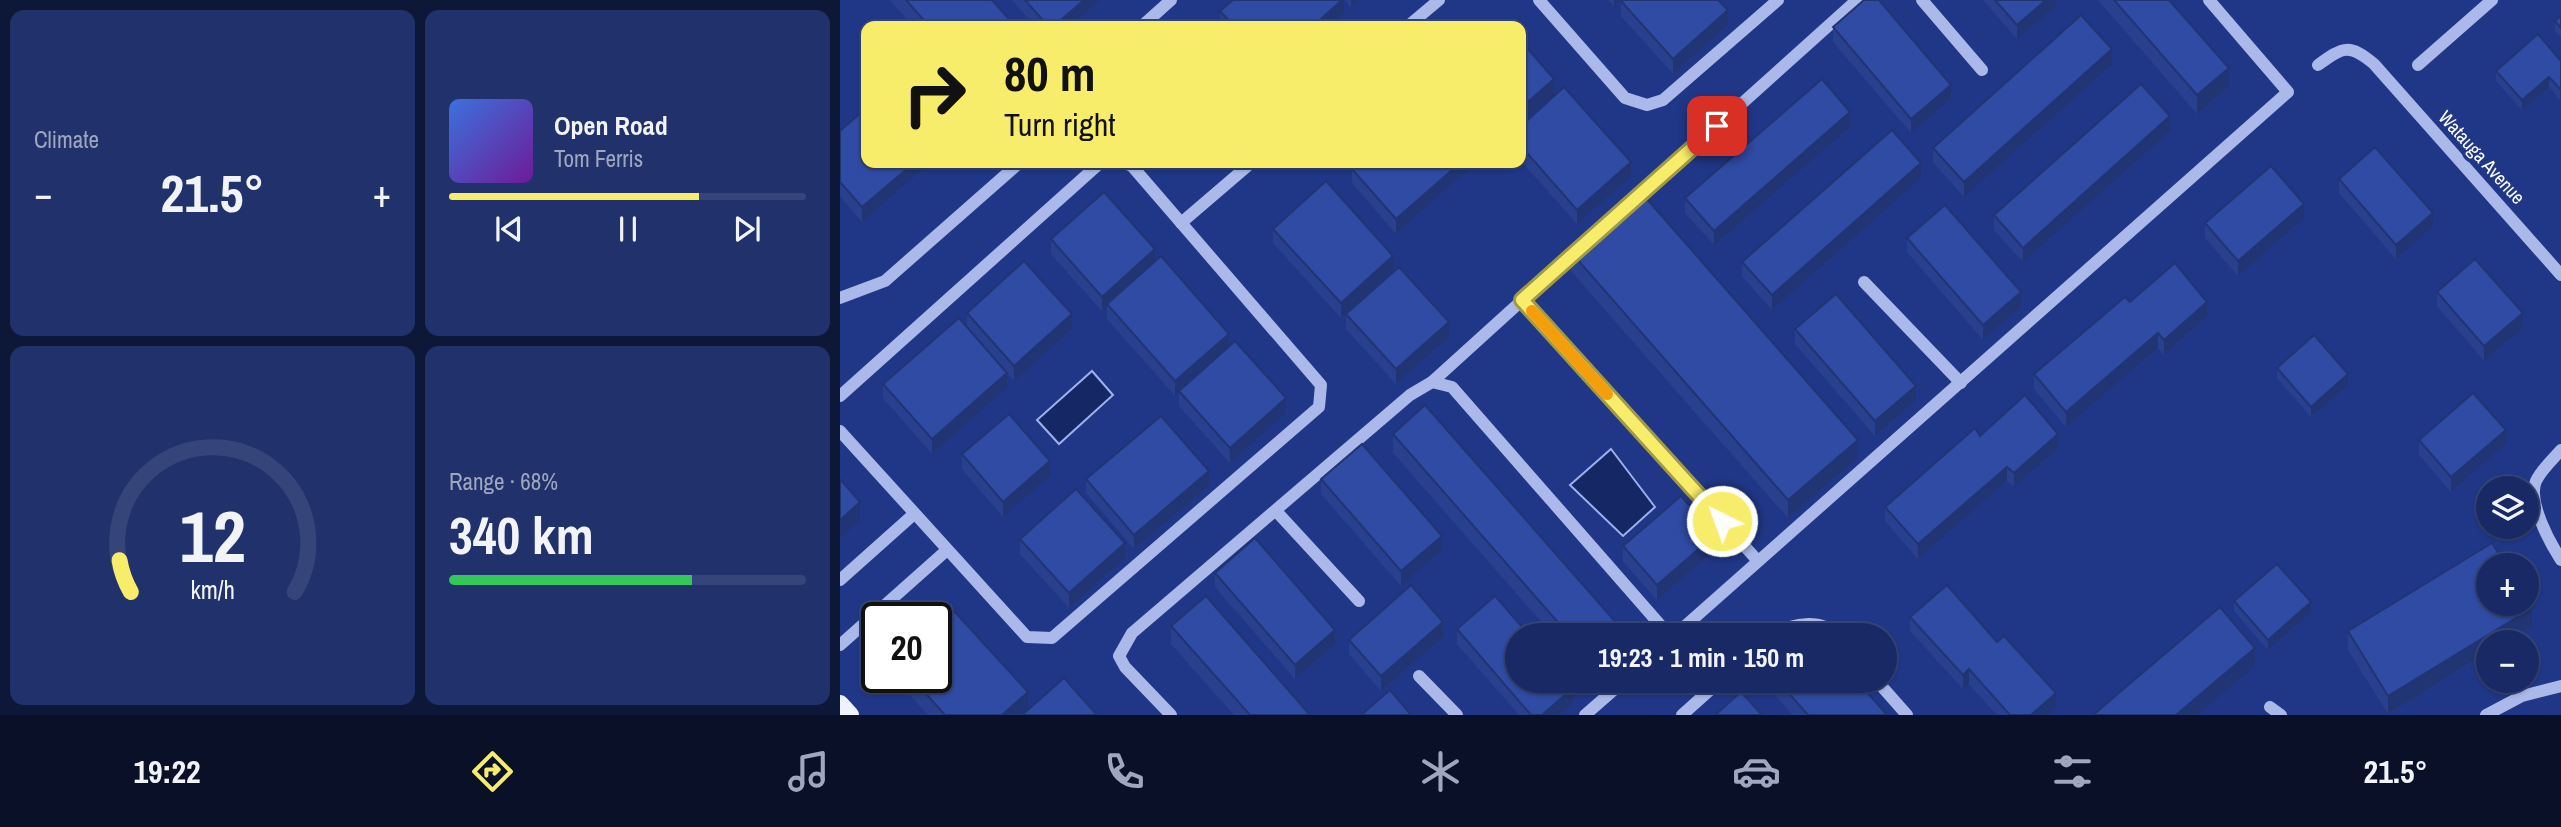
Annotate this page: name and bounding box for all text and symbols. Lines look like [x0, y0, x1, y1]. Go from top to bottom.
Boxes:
text: 80 m [1004, 40, 1096, 106]
icon: right [889, 49, 980, 140]
pin [1687, 96, 1747, 156]
text: Turn right [1004, 103, 1116, 146]
street label: Watauga Avenue [2433, 105, 2531, 209]
icon: arrive [1698, 107, 1736, 145]
text: Open Road [554, 108, 668, 143]
text: Climate [34, 124, 99, 155]
text: Tom Ferris [554, 143, 643, 174]
text: 21.5° [161, 158, 264, 228]
text: − [34, 168, 52, 219]
text: + [373, 168, 391, 219]
icon: previous [490, 210, 528, 248]
icon: pause [609, 210, 647, 248]
icon: next [728, 210, 766, 248]
text: Range · 68% [449, 466, 558, 497]
map controls [2476, 476, 2539, 693]
button: layers [2476, 476, 2539, 539]
position arrow [1685, 484, 1759, 558]
text: 12 [179, 487, 246, 585]
text: 340 km [449, 500, 594, 570]
button: + [2476, 553, 2539, 616]
text: km/h [190, 572, 235, 606]
speed limit sign: 20 [861, 602, 952, 693]
button: − [2476, 630, 2539, 693]
text: 19:23 · 1 min · 150 m [1598, 640, 1804, 675]
icon: directions [468, 747, 517, 796]
icon: music [784, 747, 833, 796]
icon: phone [1100, 747, 1149, 796]
icon: climate [1416, 747, 1465, 796]
icon: car [1732, 747, 1781, 796]
icon: filters [2048, 747, 2097, 796]
text: 19:22 [134, 750, 201, 793]
text: 21.5° [2364, 750, 2427, 793]

